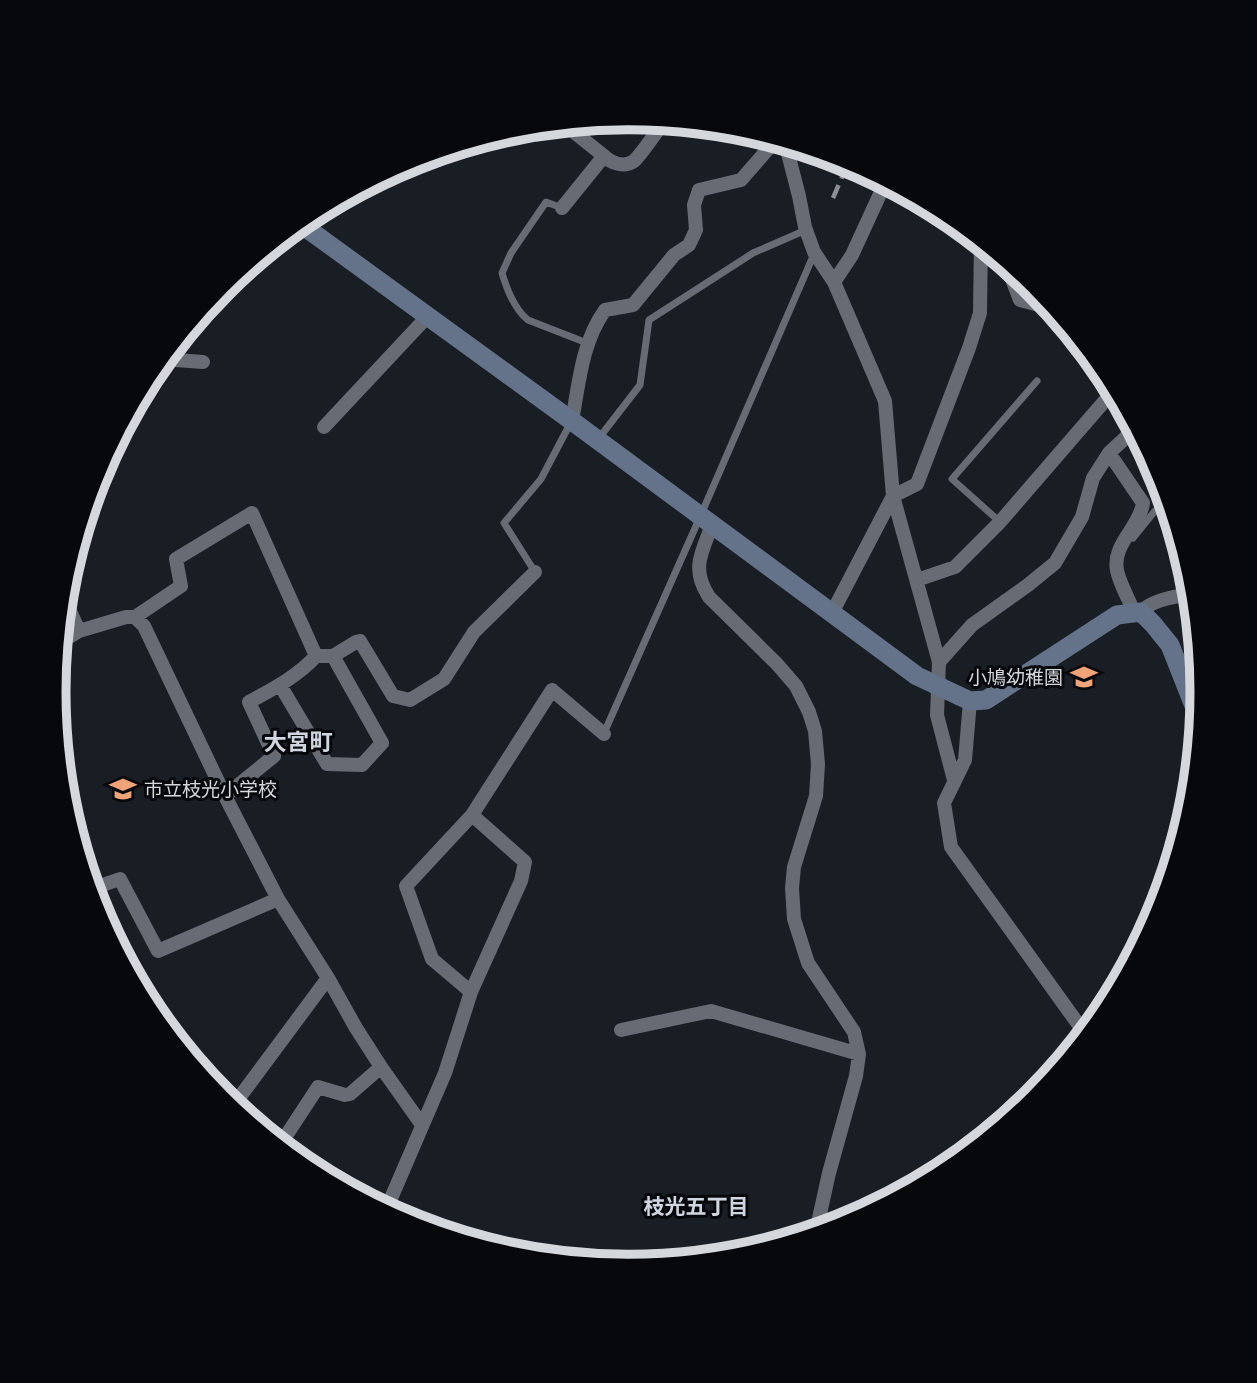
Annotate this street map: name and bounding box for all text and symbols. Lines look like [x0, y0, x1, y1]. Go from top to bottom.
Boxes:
school or university icon: 小鳩幼稚園 [1069, 662, 1099, 692]
place label: 小鳩幼稚園 [968, 665, 1063, 690]
district label: 大宮町 [264, 727, 333, 757]
school or university icon: 市立枝光小学校 [108, 774, 138, 804]
place label: 市立枝光小学校 [144, 777, 277, 802]
district label: 枝光五丁目 [644, 1193, 749, 1221]

